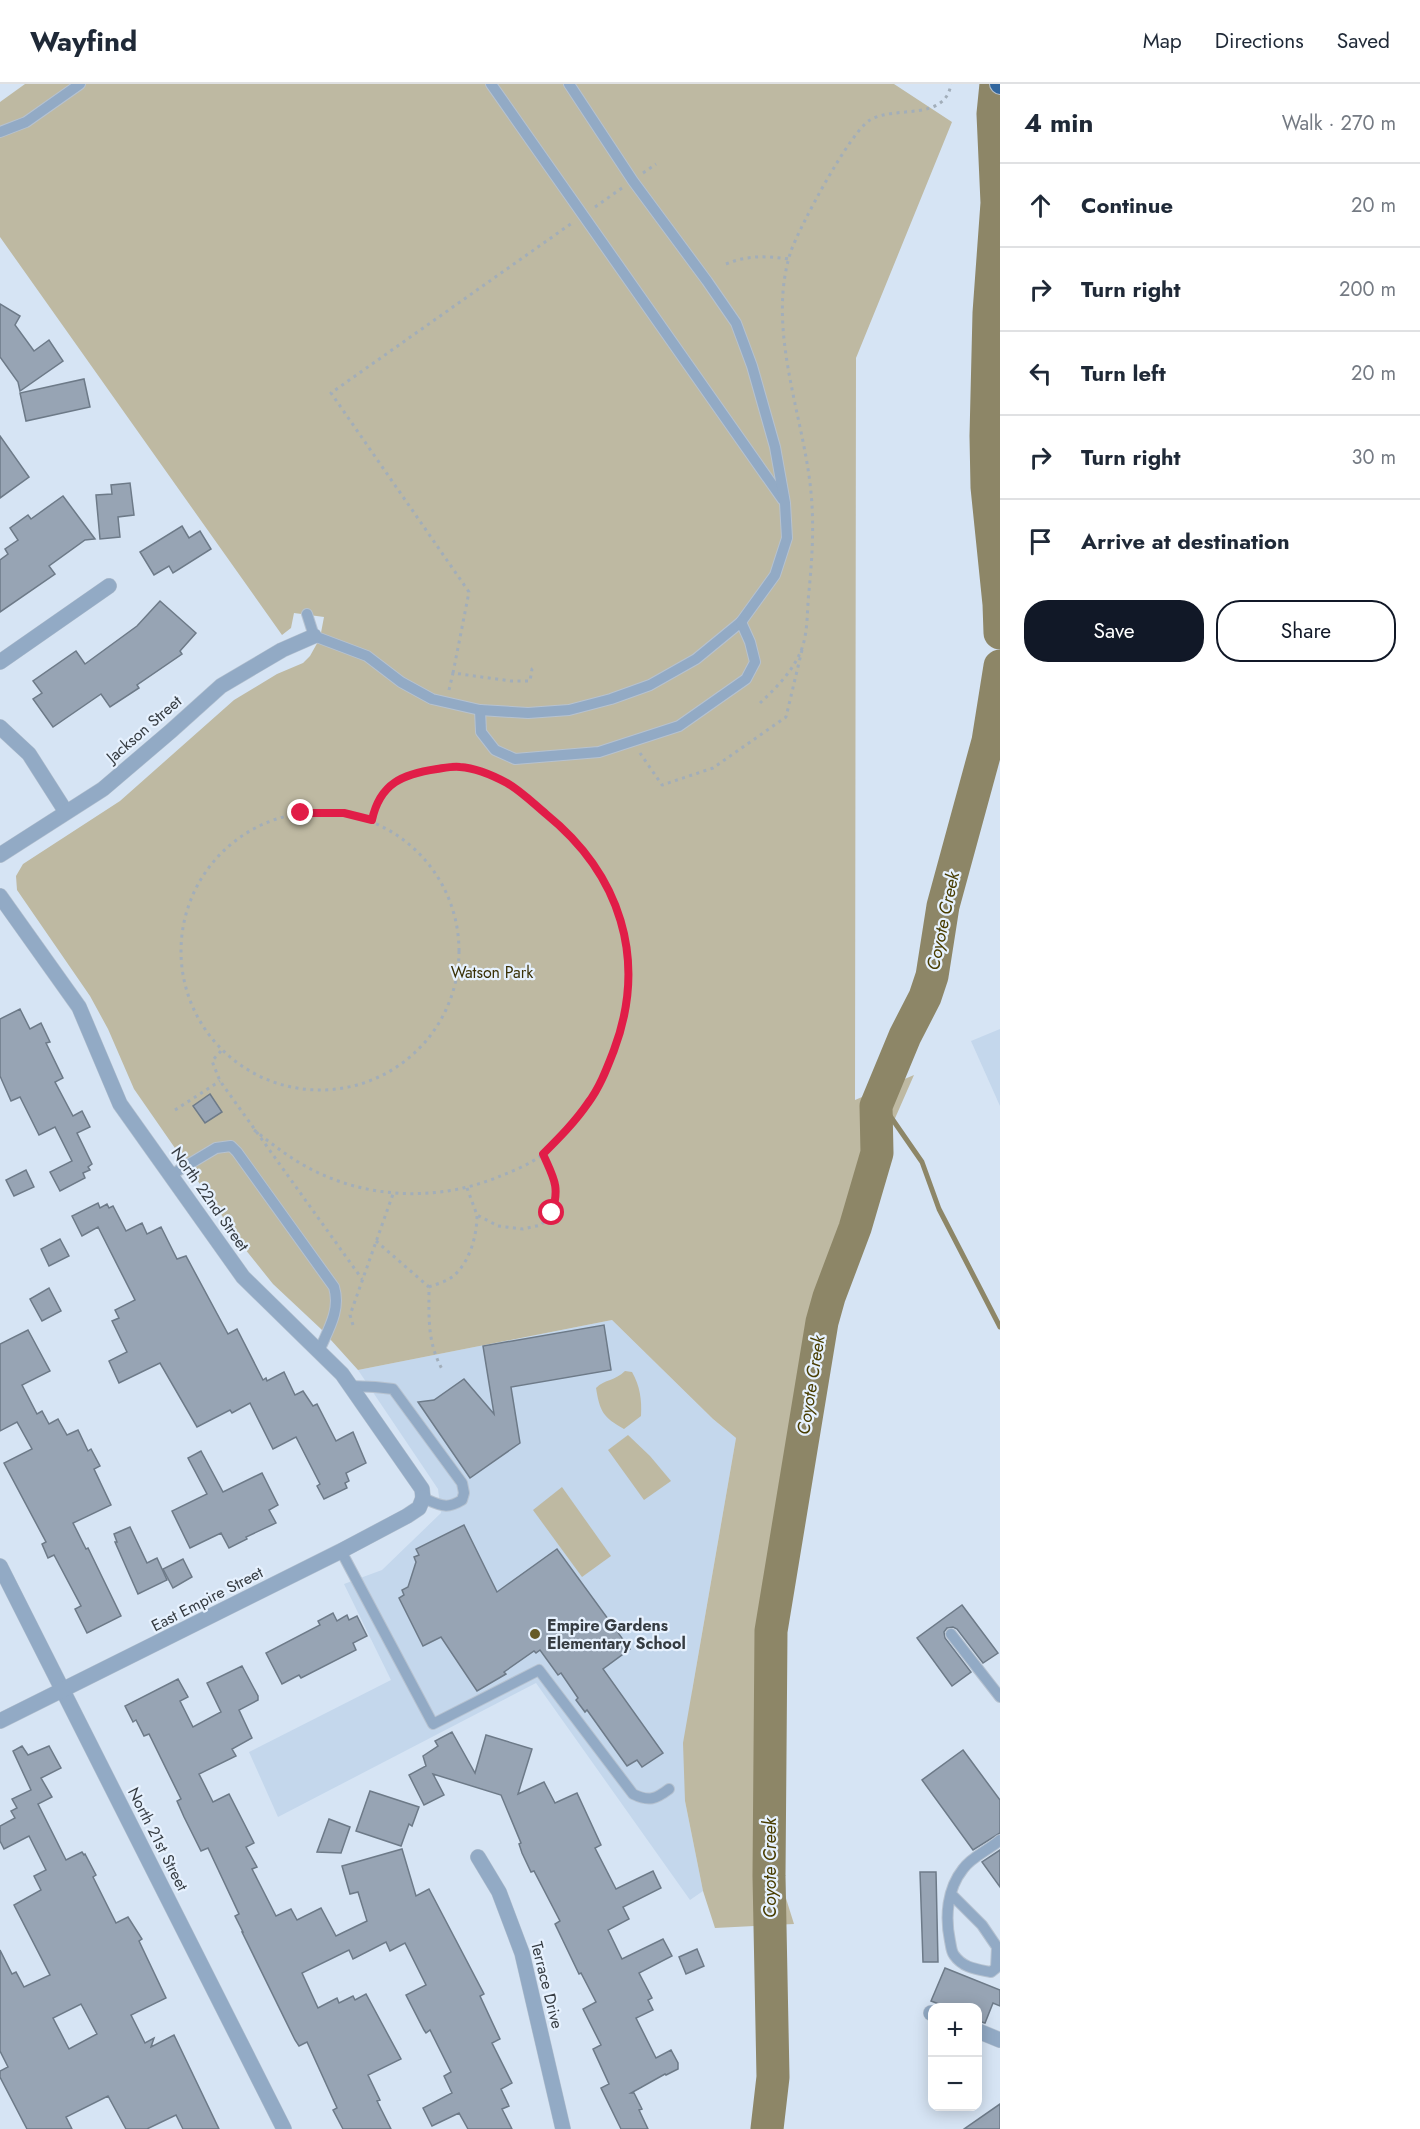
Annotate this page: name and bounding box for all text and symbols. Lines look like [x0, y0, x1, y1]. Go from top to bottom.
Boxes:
text: Wayfind [30, 21, 137, 62]
text: Map [1143, 26, 1182, 56]
text: Directions [1215, 26, 1304, 56]
text: Saved [1337, 26, 1390, 56]
text: 4 min [1024, 104, 1093, 142]
text: Walk · 270 m [1282, 109, 1396, 138]
icon: ahead [1024, 189, 1057, 222]
text: Continue [1081, 189, 1173, 221]
text: 20 m [1351, 191, 1396, 220]
icon: right [1024, 273, 1057, 306]
text: Turn right [1081, 273, 1181, 305]
text: 200 m [1339, 275, 1396, 304]
icon: left [1024, 357, 1057, 390]
text: Turn left [1081, 357, 1166, 389]
text: 20 m [1351, 359, 1396, 388]
icon: right [1024, 441, 1057, 474]
text: Turn right [1081, 441, 1181, 473]
text: 30 m [1351, 443, 1396, 472]
icon: arrive [1024, 525, 1057, 558]
text: Arrive at destination [1081, 525, 1290, 557]
button: Save [1024, 600, 1204, 662]
button: Share [1216, 600, 1396, 662]
street label: Jackson Street [100, 690, 187, 769]
route end [287, 799, 313, 825]
water label: Coyote Creek [920, 868, 966, 973]
park label: Watson Park [451, 961, 534, 984]
street label: North 22nd Street [165, 1142, 255, 1256]
route start [538, 1199, 564, 1225]
water label: Coyote Creek [790, 1332, 832, 1437]
street label: East Empire Street [147, 1561, 267, 1637]
place label: Empire Gardens Elementary School [547, 1614, 686, 1655]
marker: Empire Gardens Elementary School [528, 1627, 542, 1641]
street label: North 21st Street [122, 1783, 194, 1895]
water label: Coyote Creek [757, 1817, 783, 1918]
street label: Terrace Drive [525, 1939, 569, 2031]
map controls [928, 2003, 982, 2111]
button: + [928, 2003, 982, 2057]
button: − [928, 2057, 982, 2111]

